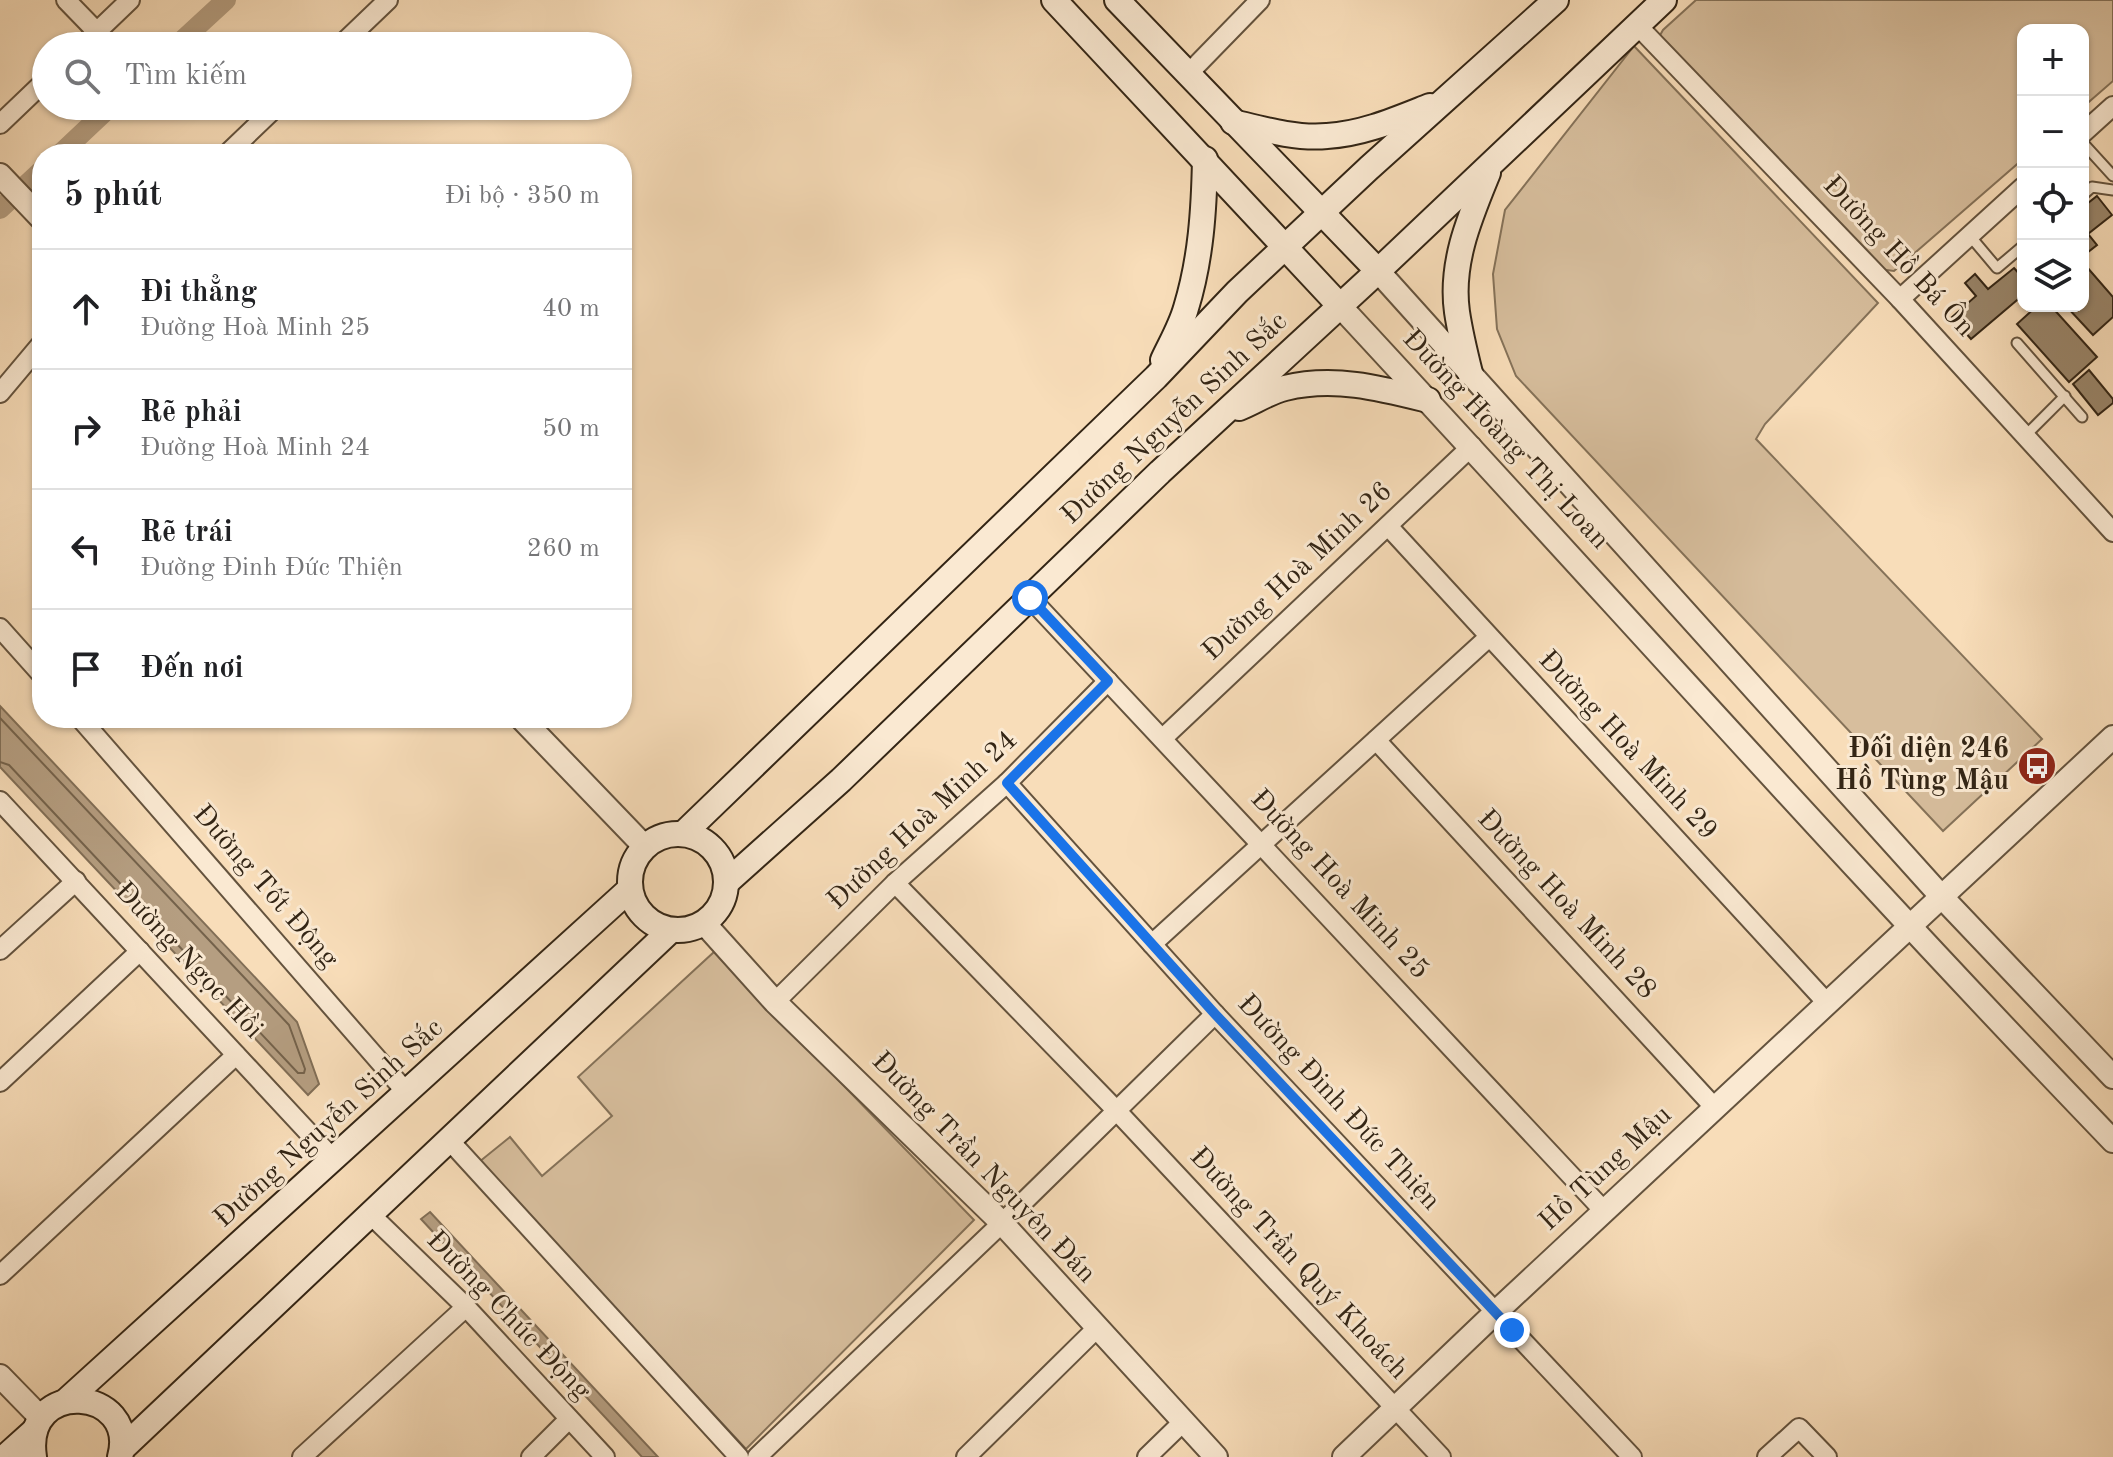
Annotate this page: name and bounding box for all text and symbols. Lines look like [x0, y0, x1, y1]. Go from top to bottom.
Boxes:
map controls [2017, 24, 2089, 312]
button: + [2017, 24, 2089, 96]
search box [32, 32, 632, 120]
icon: search [60, 54, 104, 98]
text: Tìm kiếm [124, 61, 247, 91]
button: − [2017, 96, 2089, 168]
street label: Đường Hồ Bá Ôn [1817, 168, 1983, 343]
button: locate [2017, 168, 2089, 240]
text: 5 phút [64, 179, 162, 213]
text: Đi bộ · 350 m [445, 183, 600, 209]
button: layers [2017, 240, 2089, 312]
text: Đi thẳng [140, 278, 257, 308]
icon: ahead [64, 287, 108, 331]
text: 40 m [542, 296, 600, 322]
street label: Đường Nguyễn Sinh Sắc [1055, 305, 1293, 530]
text: Đường Hoà Minh 25 [140, 315, 370, 341]
street label: Đường Hoàng Thị Loan [1396, 325, 1614, 555]
text: Rẽ phải [140, 398, 242, 428]
icon: right [64, 407, 108, 451]
text: 50 m [542, 416, 600, 442]
text: Đường Hoà Minh 24 [140, 435, 370, 461]
street label: Đường Hoà Minh 26 [1198, 477, 1398, 667]
text: Rẽ trái [140, 518, 233, 548]
icon: left [64, 527, 108, 571]
text: 260 m [527, 536, 600, 562]
text: Đường Đinh Đức Thiện [140, 555, 403, 581]
route start [1012, 580, 1048, 616]
street label: Đường Hoà Minh 29 [1532, 646, 1722, 846]
icon: arrive [64, 647, 108, 691]
text: Đến nơi [140, 654, 244, 684]
street label: Đường Hoà Minh 24 [823, 726, 1023, 916]
place label: Đối diện 246 Hồ Tùng Mậu [1835, 733, 2009, 796]
bus stop icon: Đối diện 246 Hồ Tùng Mậu [2016, 745, 2058, 787]
street label: Đường Hoà Minh 25 [1244, 785, 1434, 985]
street label: Đường Tốt Động [187, 800, 344, 974]
street label: Đường Hoà Minh 28 [1471, 805, 1661, 1005]
street label: Đường Ngọc Hồi [109, 875, 270, 1045]
street label: Đường Đinh Đức Thiện [1231, 990, 1445, 1216]
street label: Đường Nguyễn Sinh Sắc [207, 1012, 449, 1234]
street label: Đường Trần Nguyên Đán [866, 1045, 1103, 1289]
street label: Hồ Tùng Mậu [1533, 1099, 1677, 1237]
street label: Đường Trần Quý Khoách [1184, 1141, 1415, 1385]
street label: Đường Chúc Động [420, 1226, 596, 1406]
route end [1494, 1312, 1530, 1348]

